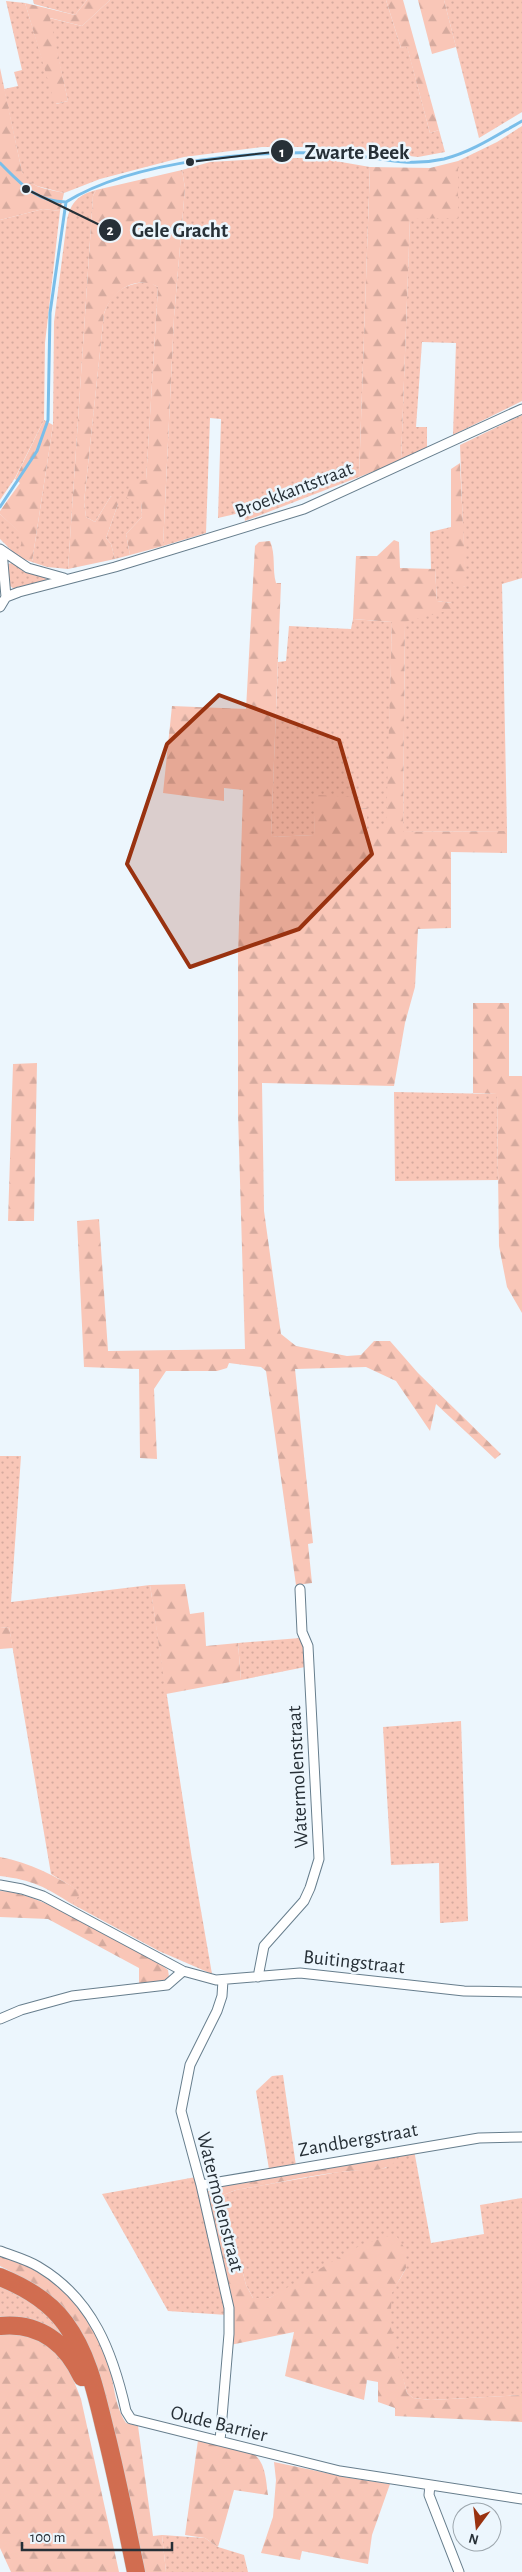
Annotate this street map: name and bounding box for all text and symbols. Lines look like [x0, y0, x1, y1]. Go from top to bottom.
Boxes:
callout: Zwarte Beek [269, 133, 419, 169]
text: Zwarte Beek [304, 142, 410, 163]
text: 1 [279, 145, 285, 160]
callout: Gele Gracht [97, 212, 239, 248]
text: Gele Gracht [132, 220, 228, 241]
text: 2 [106, 223, 114, 238]
street label: Broekkantstraat [232, 458, 356, 522]
street label: Watermolenstraat [284, 1704, 312, 1849]
street label: Buitingstraat [302, 1947, 406, 1977]
street label: Zandbergstraat [297, 2120, 420, 2160]
street label: Watermolenstraat [193, 2130, 247, 2274]
street label: Oude Barrier [169, 2402, 270, 2446]
north arrow [452, 2502, 502, 2552]
scale bar [22, 2520, 172, 2552]
text: 100 m [30, 2530, 65, 2545]
text: N [467, 2531, 480, 2547]

